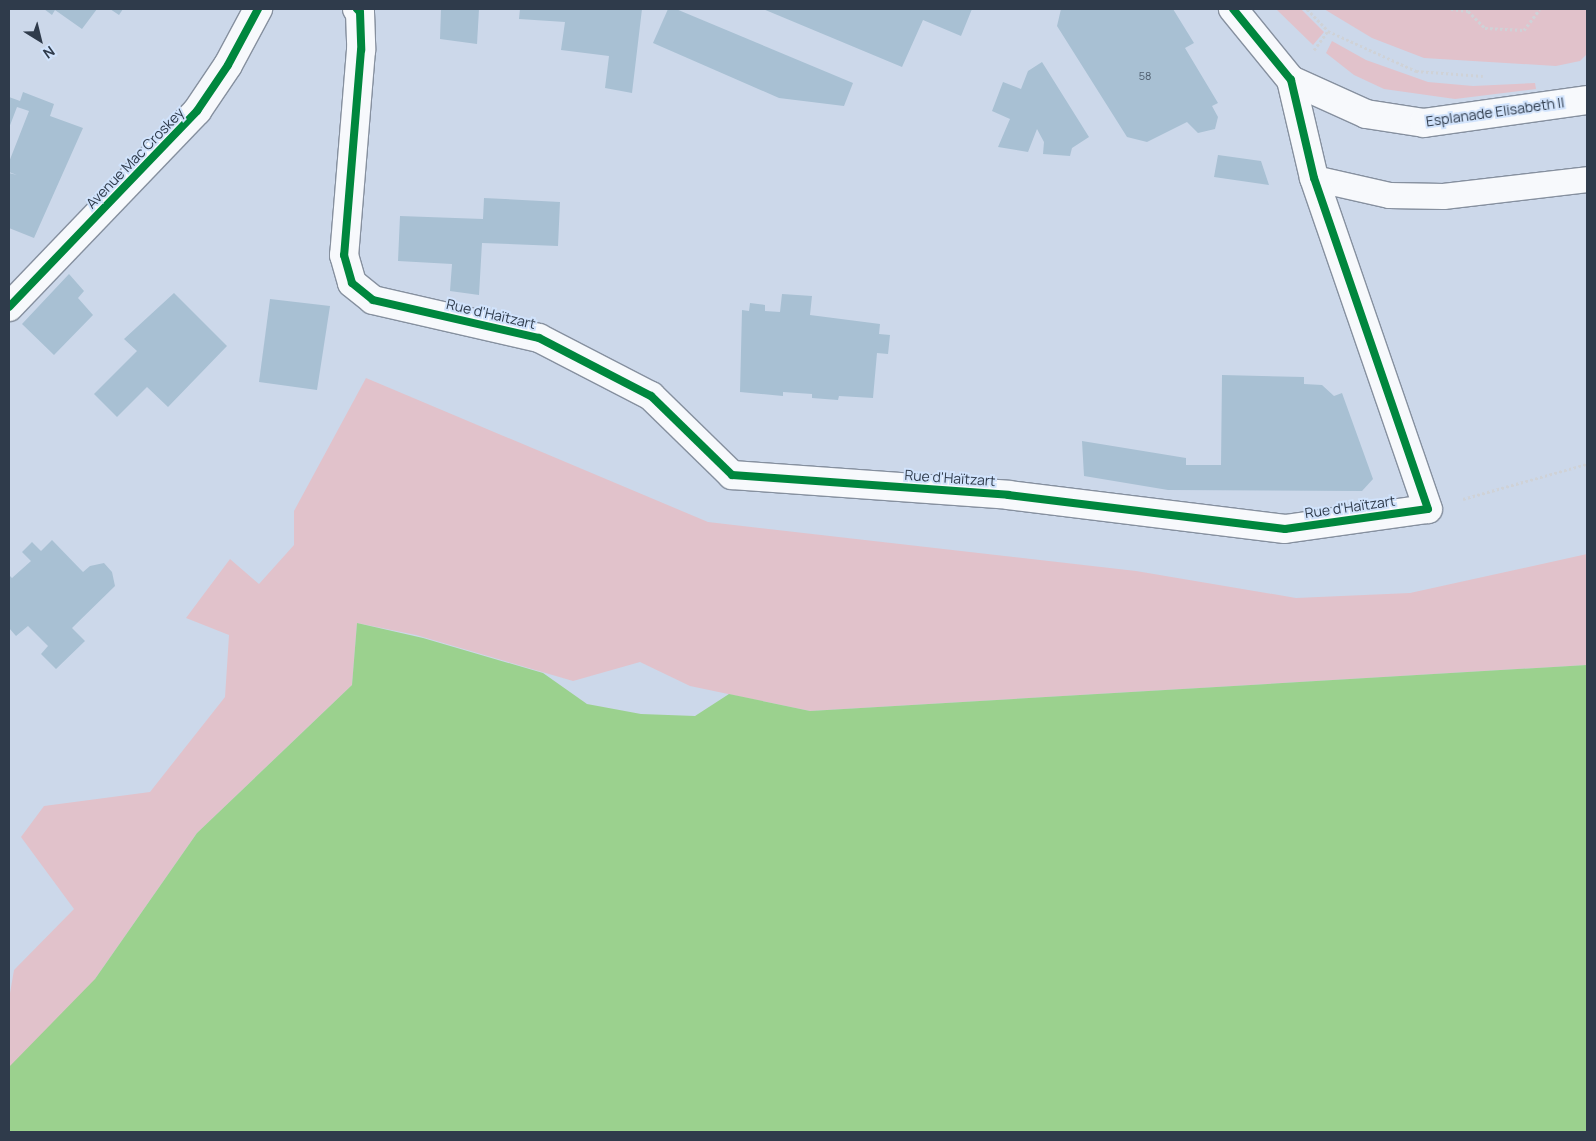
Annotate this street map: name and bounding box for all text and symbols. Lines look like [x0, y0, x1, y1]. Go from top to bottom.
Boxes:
north arrow [15, 15, 65, 65]
text: N [39, 42, 59, 63]
house number: 58 [1139, 69, 1151, 83]
street label: Esplanade Elisabeth II [1425, 94, 1565, 130]
street label: Avenue Mac Croskey [83, 104, 187, 212]
street label: Rue d'Haïtzart [445, 296, 537, 332]
street label: Rue d'Haïtzart [904, 466, 996, 490]
street label: Rue d'Haïtzart [1304, 492, 1396, 522]

